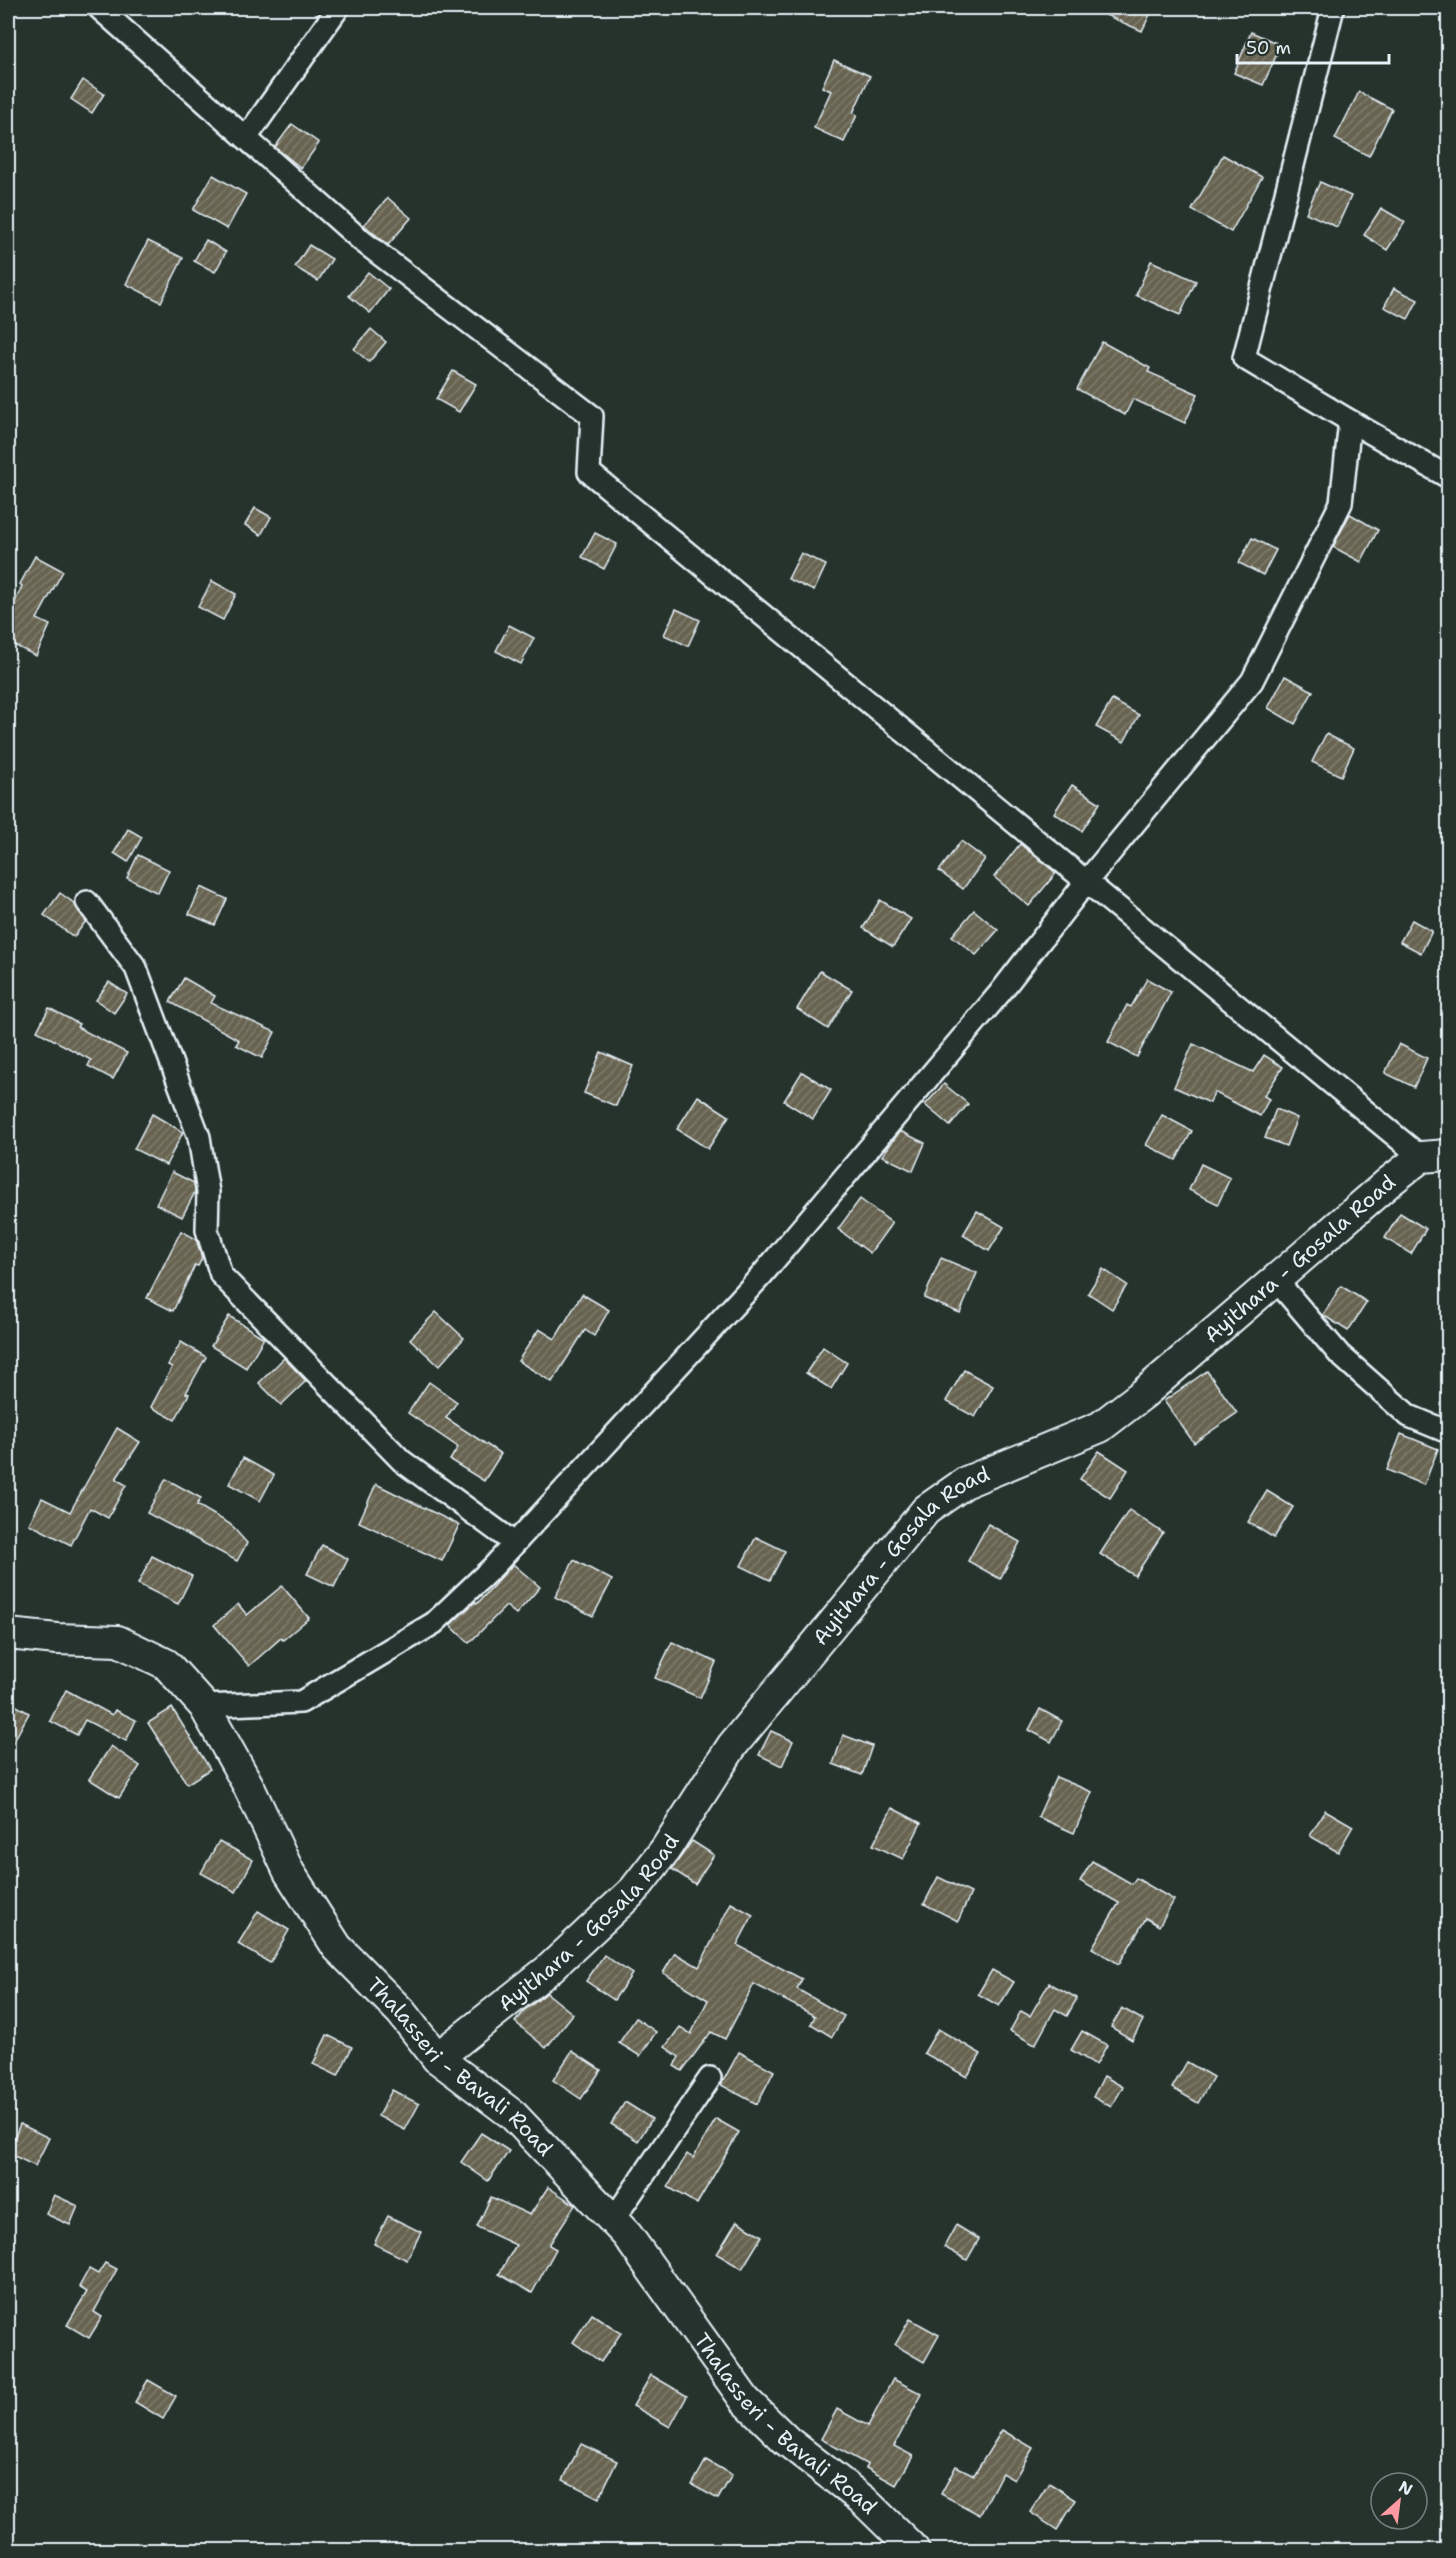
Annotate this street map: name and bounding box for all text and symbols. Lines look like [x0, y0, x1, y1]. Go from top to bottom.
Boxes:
scale bar [1237, 27, 1388, 65]
text: 50 m [1246, 36, 1291, 60]
street label: Ayithara - Gosala Road [1198, 1168, 1402, 1349]
street label: Ayithara - Gosala Road [807, 1460, 994, 1651]
street label: Ayithara - Gosala Road [493, 1829, 686, 2018]
street label: Thalasseri - Bavali Road [361, 1971, 559, 2162]
street label: Thalasseri - Bavali Road [688, 2327, 883, 2520]
north arrow [1369, 2471, 1429, 2531]
text: N [1395, 2476, 1416, 2500]

